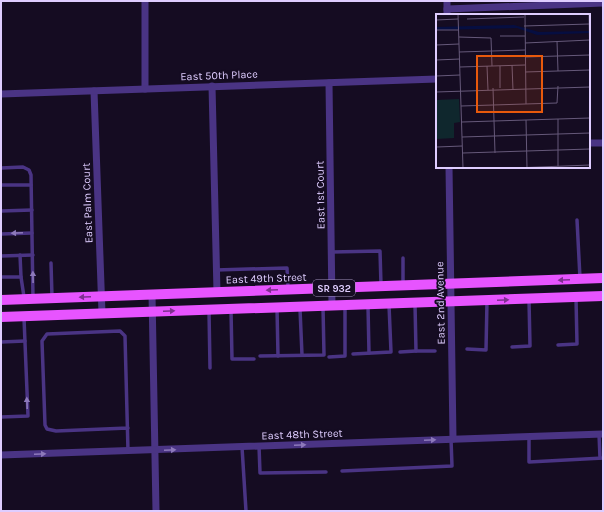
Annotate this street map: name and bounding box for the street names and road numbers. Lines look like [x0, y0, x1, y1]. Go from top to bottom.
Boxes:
street label: East 50th Place [180, 68, 258, 83]
street label: East 1st Court [313, 161, 328, 229]
street label: East Palm Court [80, 163, 95, 243]
street label: East 2nd Avenue [433, 261, 448, 345]
street label: East 49th Street [225, 271, 307, 286]
road number: SR 932 [313, 280, 355, 296]
street label: East 48th Street [261, 427, 343, 442]

